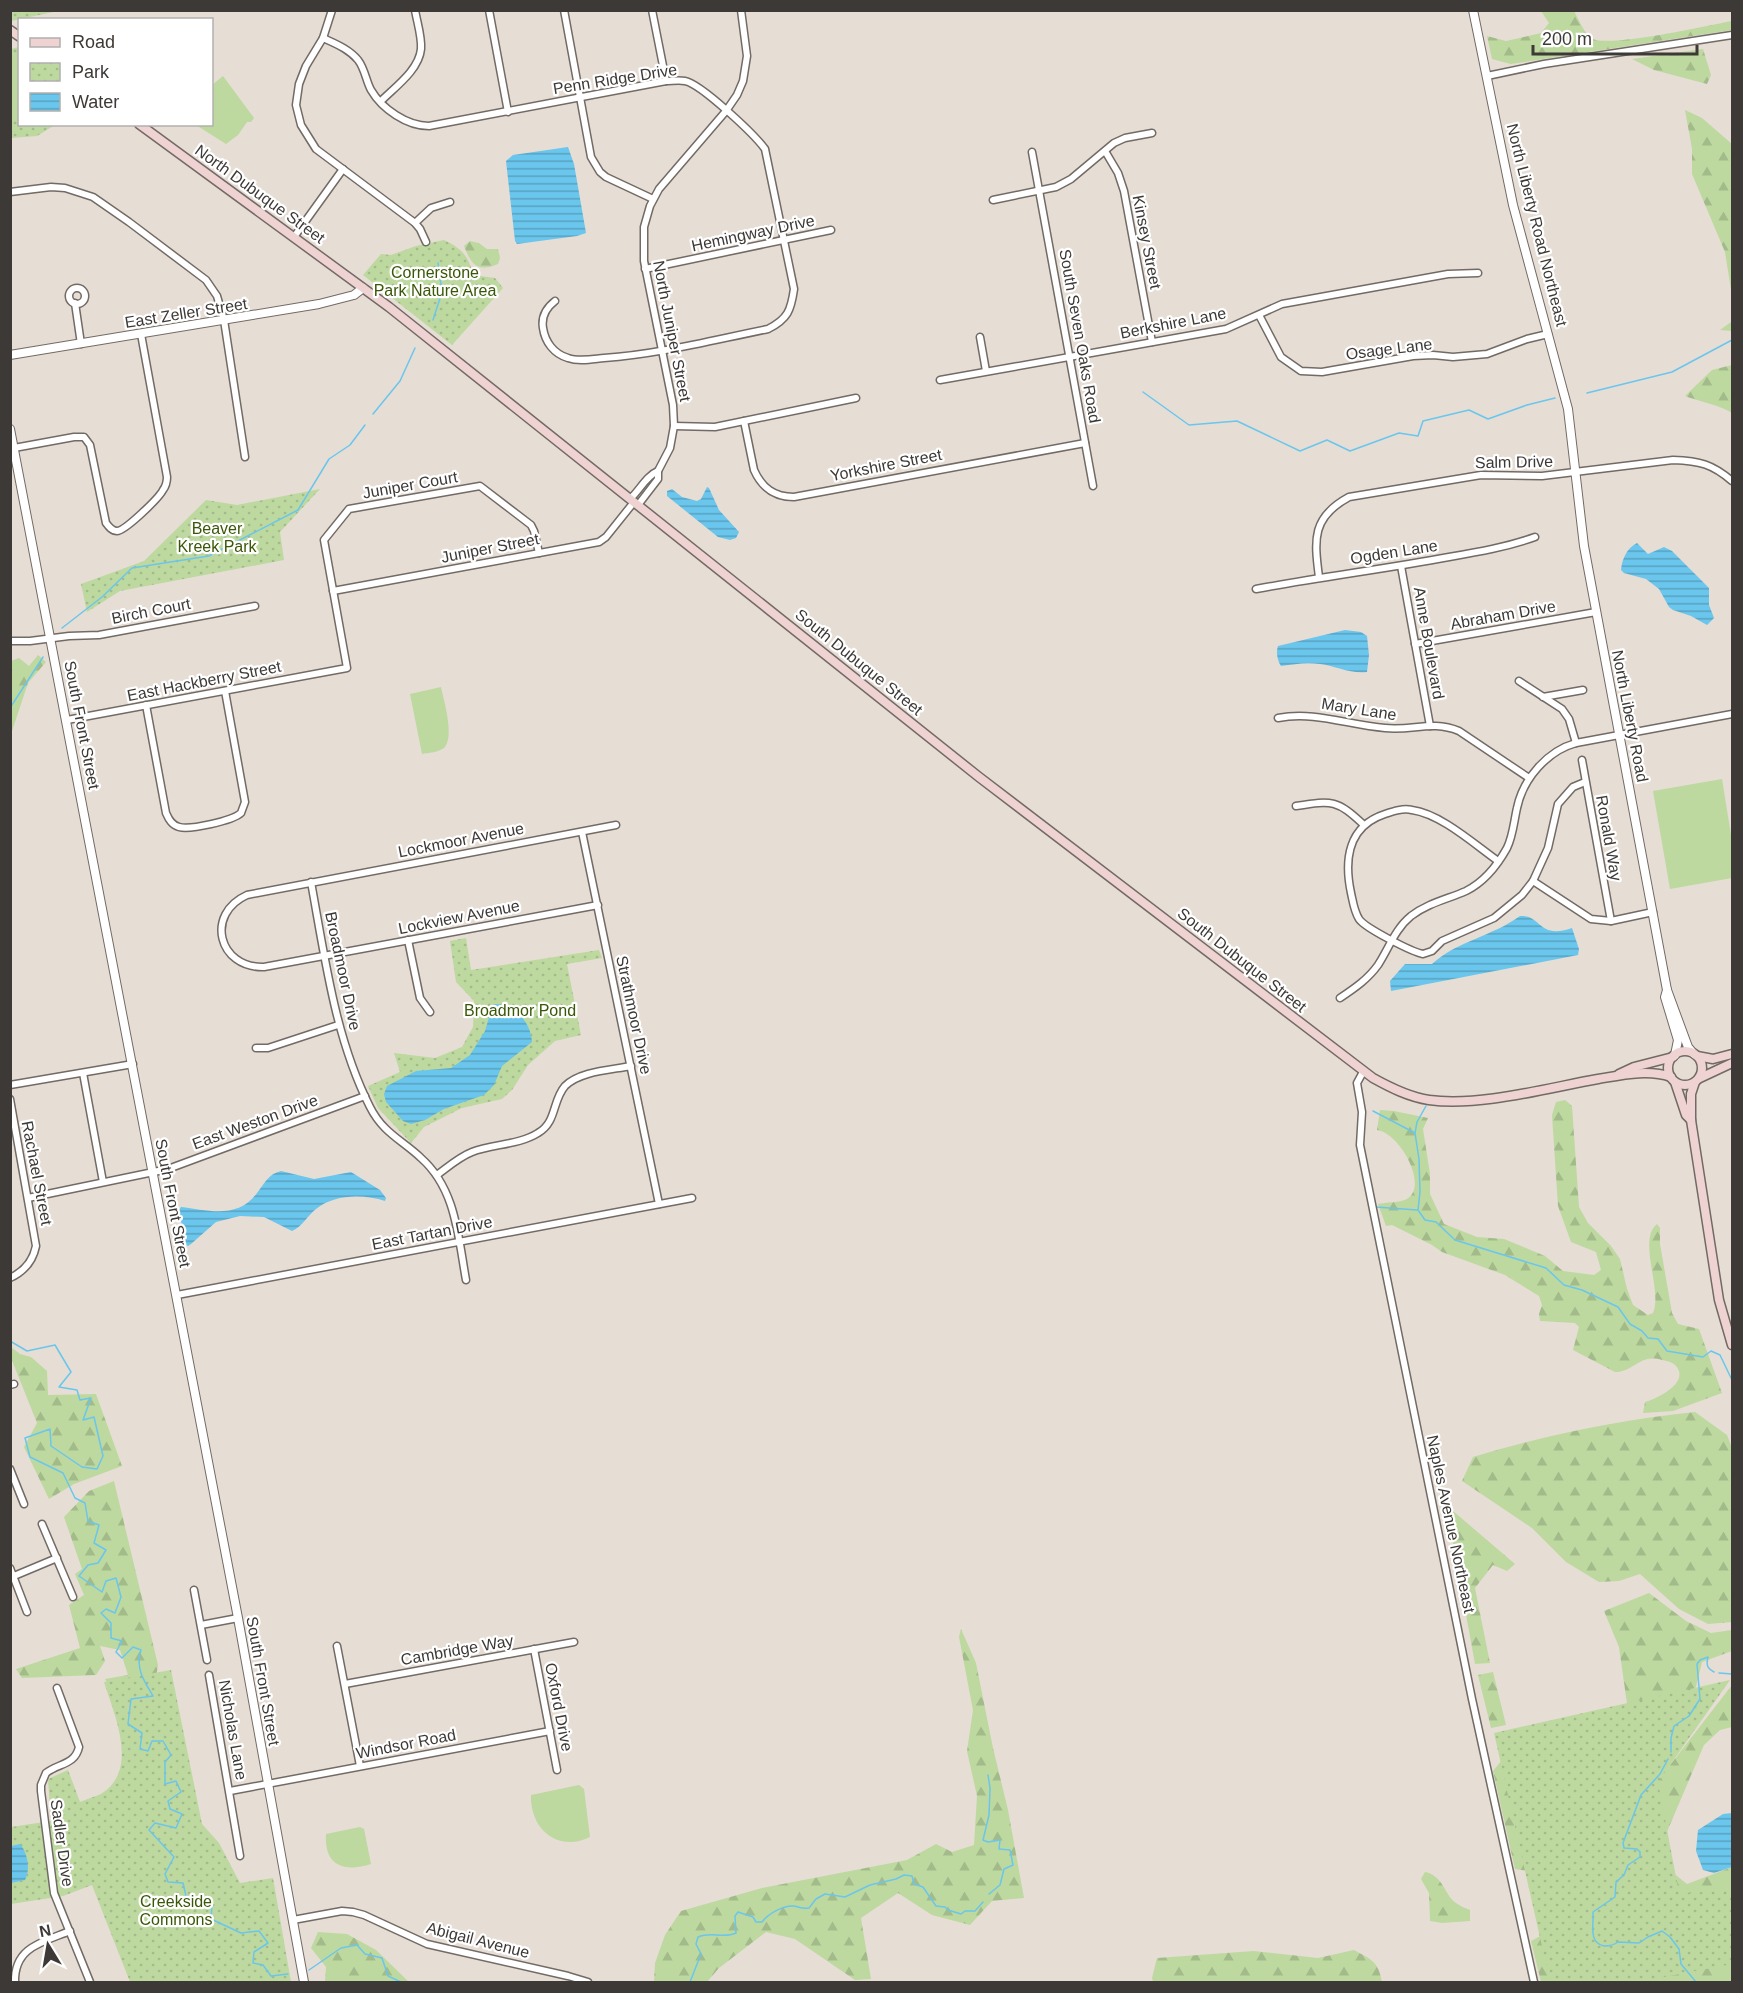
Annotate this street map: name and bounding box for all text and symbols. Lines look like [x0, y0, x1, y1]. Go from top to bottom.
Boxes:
legend [18, 18, 213, 126]
scale bar [1533, 18, 1696, 56]
text: 200 m [1542, 29, 1592, 49]
text: Road [72, 32, 115, 52]
street label: Penn Ridge Drive [552, 61, 678, 97]
text: Park [72, 62, 110, 82]
text: Water [72, 92, 119, 112]
street label: North Liberty Road Northeast [1504, 122, 1571, 329]
street label: North Dubuque Street [192, 141, 328, 247]
street label: Kinsey Street [1130, 194, 1165, 291]
street label: Hemingway Drive [690, 212, 816, 254]
street label: South Seven Oaks Road [1056, 248, 1104, 424]
street label: North Juniper Street [650, 259, 694, 403]
park label: Cornerstone Park Nature Area [374, 264, 496, 299]
street label: East Zeller Street [124, 295, 249, 331]
street label: Berkshire Lane [1119, 304, 1228, 342]
street label: Osage Lane [1345, 335, 1433, 363]
street label: Yorkshire Street [829, 446, 944, 484]
street label: Salm Drive [1475, 453, 1553, 471]
street label: Juniper Court [361, 468, 459, 502]
park label: Beaver Kreek Park [177, 520, 258, 555]
street label: Juniper Street [439, 530, 541, 566]
street label: Ogden Lane [1349, 537, 1439, 567]
street label: Anne Boulevard [1411, 585, 1447, 701]
street label: Birch Court [110, 595, 192, 627]
street label: Abraham Drive [1449, 597, 1557, 633]
street label: South Dubuque Street [792, 606, 926, 719]
street label: North Liberty Road [1609, 648, 1651, 784]
street label: East Hackberry Street [126, 658, 283, 704]
street label: South Front Street [61, 659, 103, 791]
street label: Mary Lane [1320, 695, 1398, 723]
street label: Ronald Way [1593, 794, 1625, 882]
street label: Lockmoor Avenue [397, 819, 525, 861]
street label: Lockview Avenue [397, 897, 521, 937]
street label: South Dubuque Street [1174, 905, 1310, 1016]
street label: Broadmoor Drive [322, 910, 364, 1032]
street label: Strathmoor Drive [613, 954, 655, 1076]
park label: Broadmor Pond [464, 1002, 576, 1019]
street label: East Weston Drive [190, 1091, 320, 1153]
street label: Rachael Street [19, 1119, 56, 1227]
street label: South Front Street [152, 1137, 194, 1269]
street label: East Tartan Drive [370, 1213, 494, 1253]
street label: Naples Avenue Northeast [1424, 1434, 1478, 1615]
street label: South Front Street [243, 1615, 283, 1747]
street label: Cambridge Way [399, 1632, 515, 1668]
street label: Oxford Drive [542, 1661, 576, 1753]
street label: Nicholas Lane [216, 1679, 250, 1782]
street label: Windsor Road [355, 1726, 457, 1762]
street label: Sadler Drive [47, 1798, 77, 1888]
park label: Creekside Commons [140, 1893, 212, 1928]
north arrow [18, 1915, 78, 1975]
street label: Abigail Avenue [425, 1919, 531, 1961]
text: N [38, 1921, 53, 1940]

